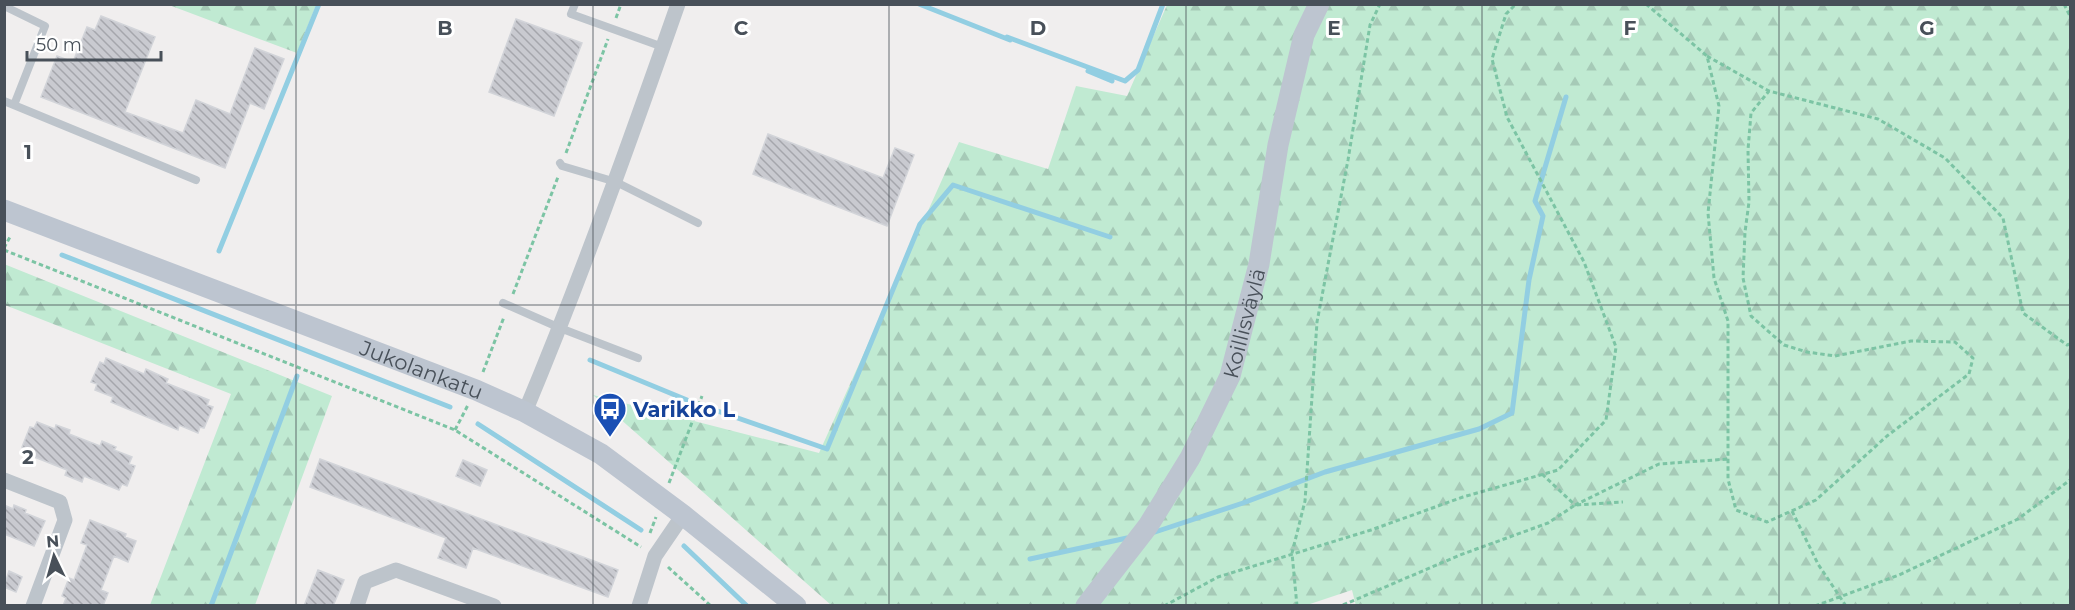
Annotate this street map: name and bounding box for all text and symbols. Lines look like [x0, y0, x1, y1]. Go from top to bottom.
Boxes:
text: B [437, 16, 453, 40]
text: C [734, 16, 749, 40]
text: D [1030, 16, 1046, 40]
text: E [1327, 16, 1341, 40]
text: F [1624, 16, 1637, 40]
text: G [1919, 16, 1935, 40]
scale bar [27, 24, 160, 62]
text: 50 m [36, 34, 82, 56]
text: 1 [24, 140, 32, 164]
street label: Koillisväylä [1217, 265, 1270, 381]
street label: Jukolankatu [356, 334, 487, 404]
bus stop icon: Varikko L [592, 391, 628, 438]
place label: Varikko L [632, 397, 735, 422]
text: 2 [22, 445, 34, 469]
north arrow [24, 526, 84, 586]
text: N [45, 532, 60, 552]

